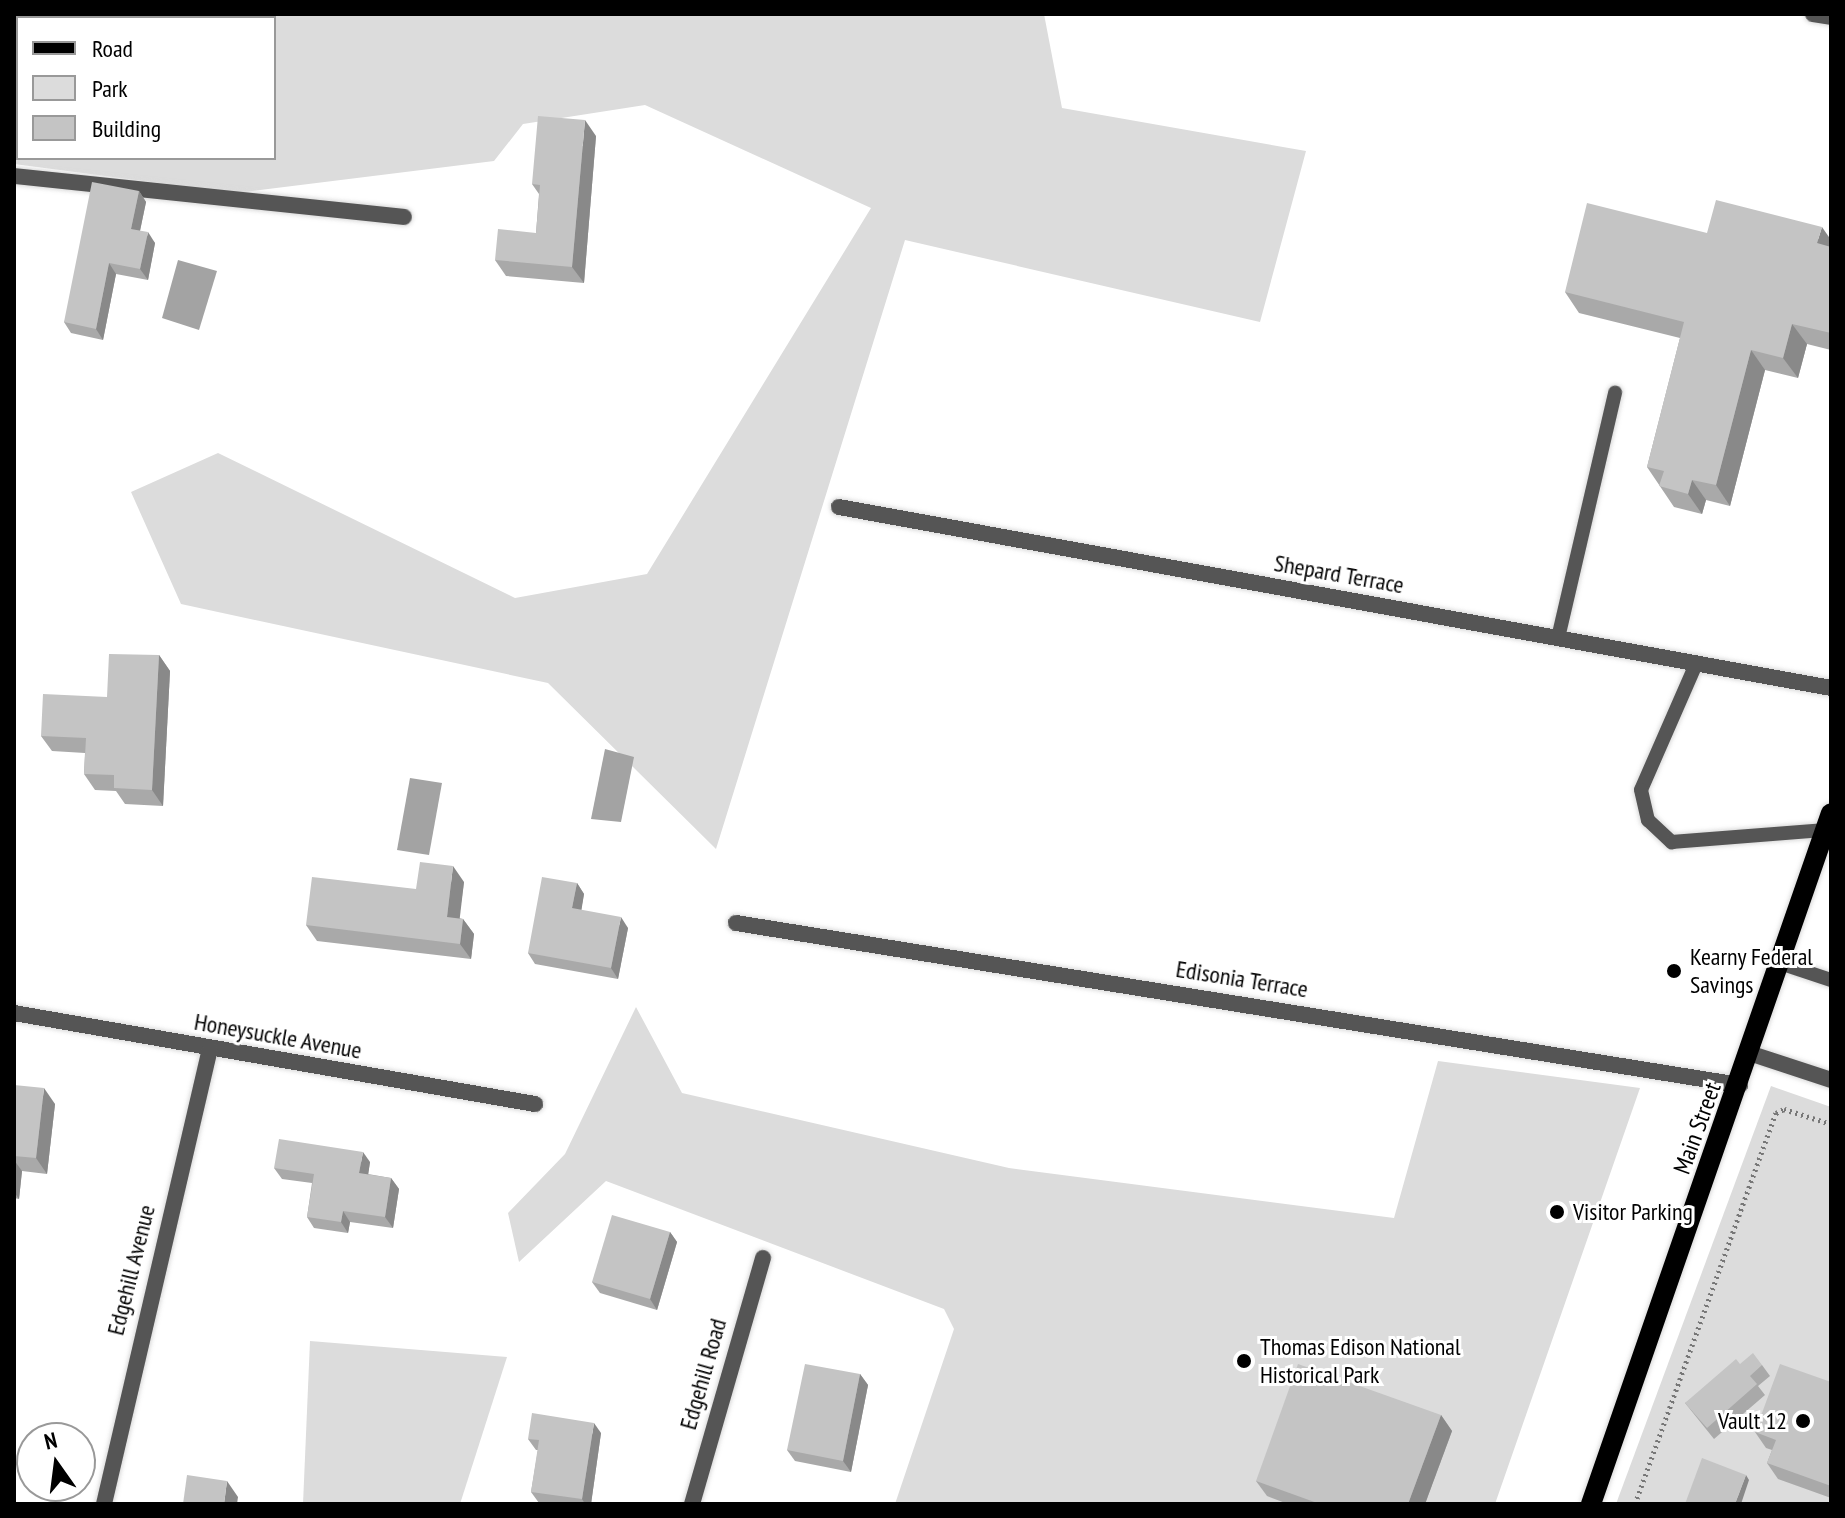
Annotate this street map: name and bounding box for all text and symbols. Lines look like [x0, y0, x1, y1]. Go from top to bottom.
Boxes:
legend [16, 16, 276, 160]
text: Road [92, 33, 133, 64]
text: Park [92, 73, 128, 104]
text: Building [92, 113, 161, 144]
street label: Shepard Terrace [1272, 548, 1406, 600]
place label: Kearny Federal Savings [1690, 943, 1814, 999]
street label: Edisonia Terrace [1174, 954, 1310, 1004]
marker: Kearny Federal Savings [1665, 962, 1683, 980]
street label: Honeysuckle Avenue [192, 1007, 364, 1065]
street label: Main Street [1667, 1078, 1727, 1178]
place label: Visitor Parking [1573, 1198, 1693, 1226]
street label: Edgehill Avenue [101, 1202, 161, 1338]
marker: Visitor Parking [1548, 1203, 1566, 1221]
street label: Edgehill Road [673, 1315, 733, 1433]
place label: Thomas Edison National Historical Park [1260, 1333, 1460, 1389]
marker: Thomas Edison National Historical Park [1235, 1352, 1253, 1370]
place label: Vault 12 [1718, 1407, 1787, 1435]
marker: Vault 12 [1794, 1412, 1812, 1430]
north arrow [16, 1422, 96, 1502]
text: N [42, 1426, 60, 1456]

